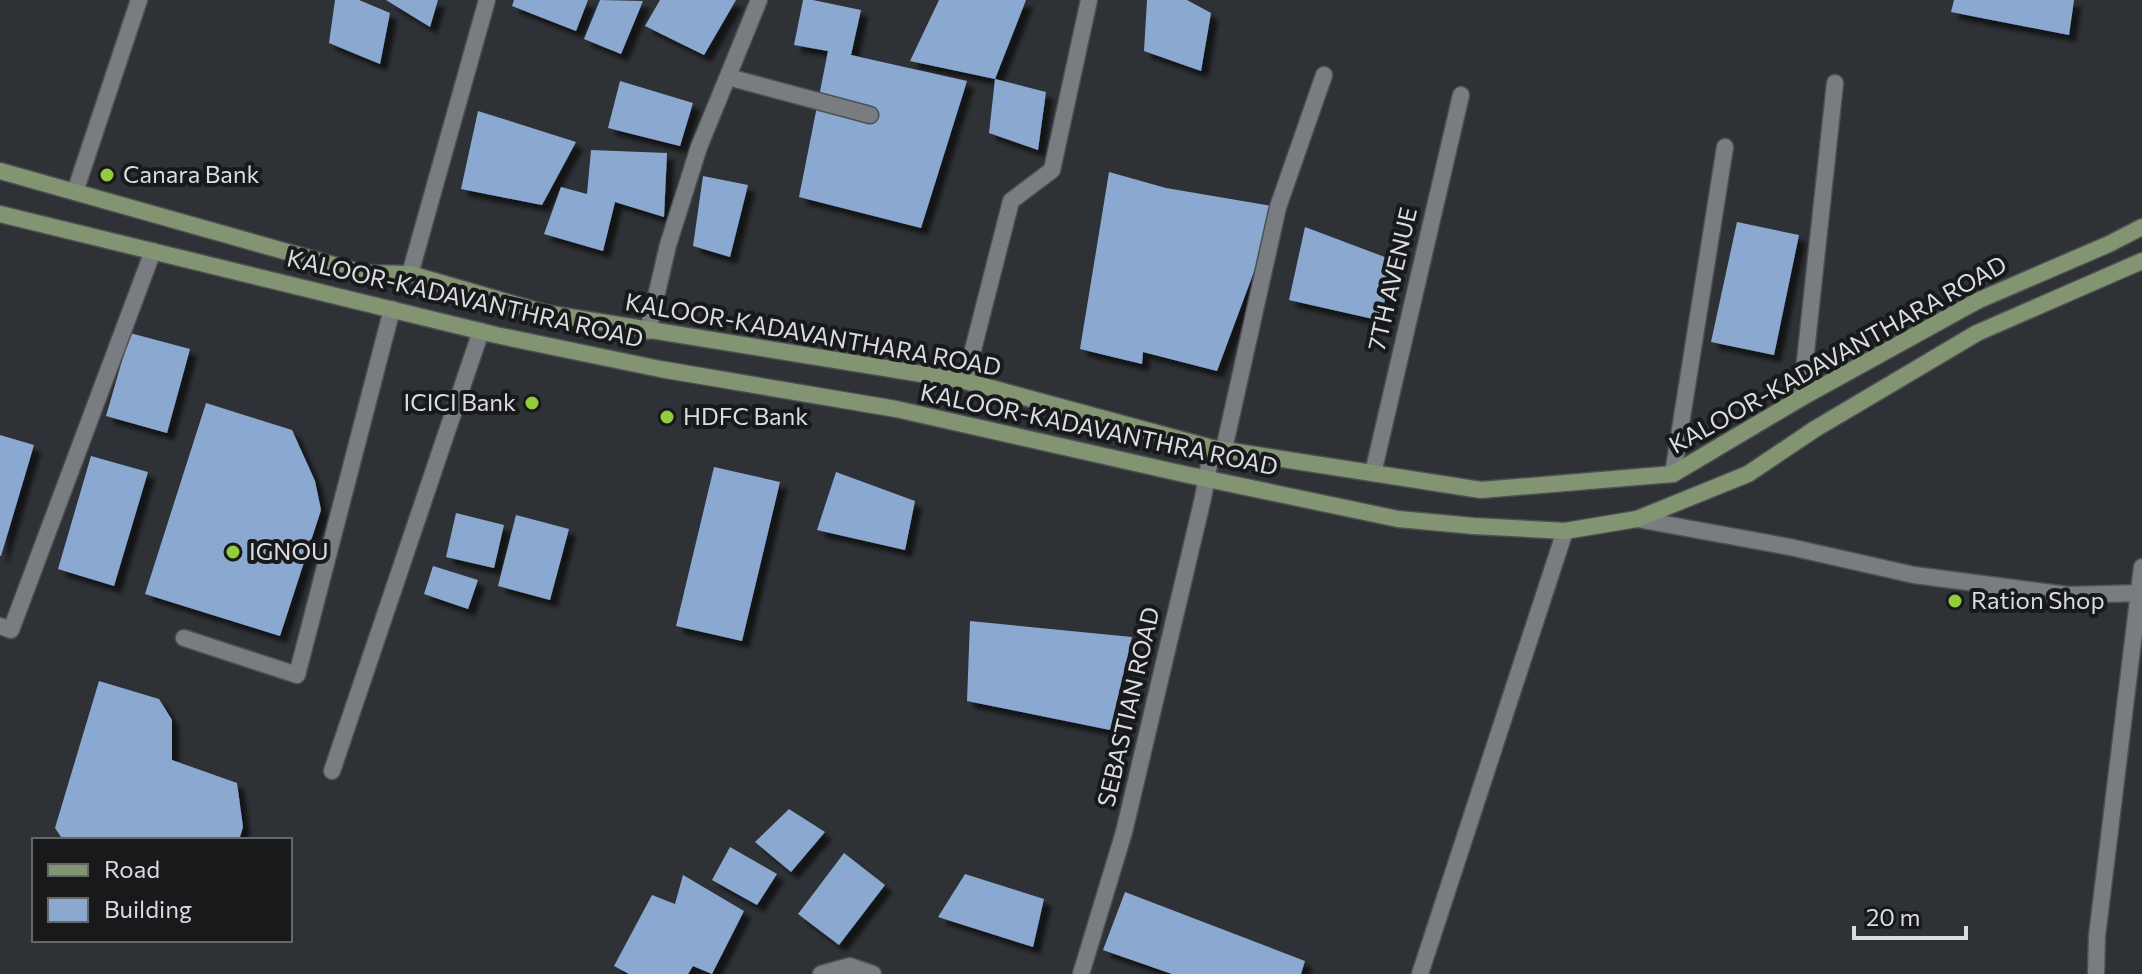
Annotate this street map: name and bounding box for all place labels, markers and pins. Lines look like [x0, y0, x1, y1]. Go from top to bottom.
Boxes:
place label: Canara Bank [123, 159, 260, 188]
marker: Canara Bank [98, 166, 116, 184]
place label: ICICI Bank [404, 387, 516, 416]
marker: ICICI Bank [523, 394, 541, 412]
place label: HDFC Bank [683, 401, 808, 430]
marker: HDFC Bank [658, 408, 676, 426]
place label: IGNOU [249, 536, 329, 565]
marker: IGNOU [224, 543, 242, 561]
place label: Ration Shop [1971, 585, 2105, 614]
marker: Ration Shop [1946, 592, 1964, 610]

